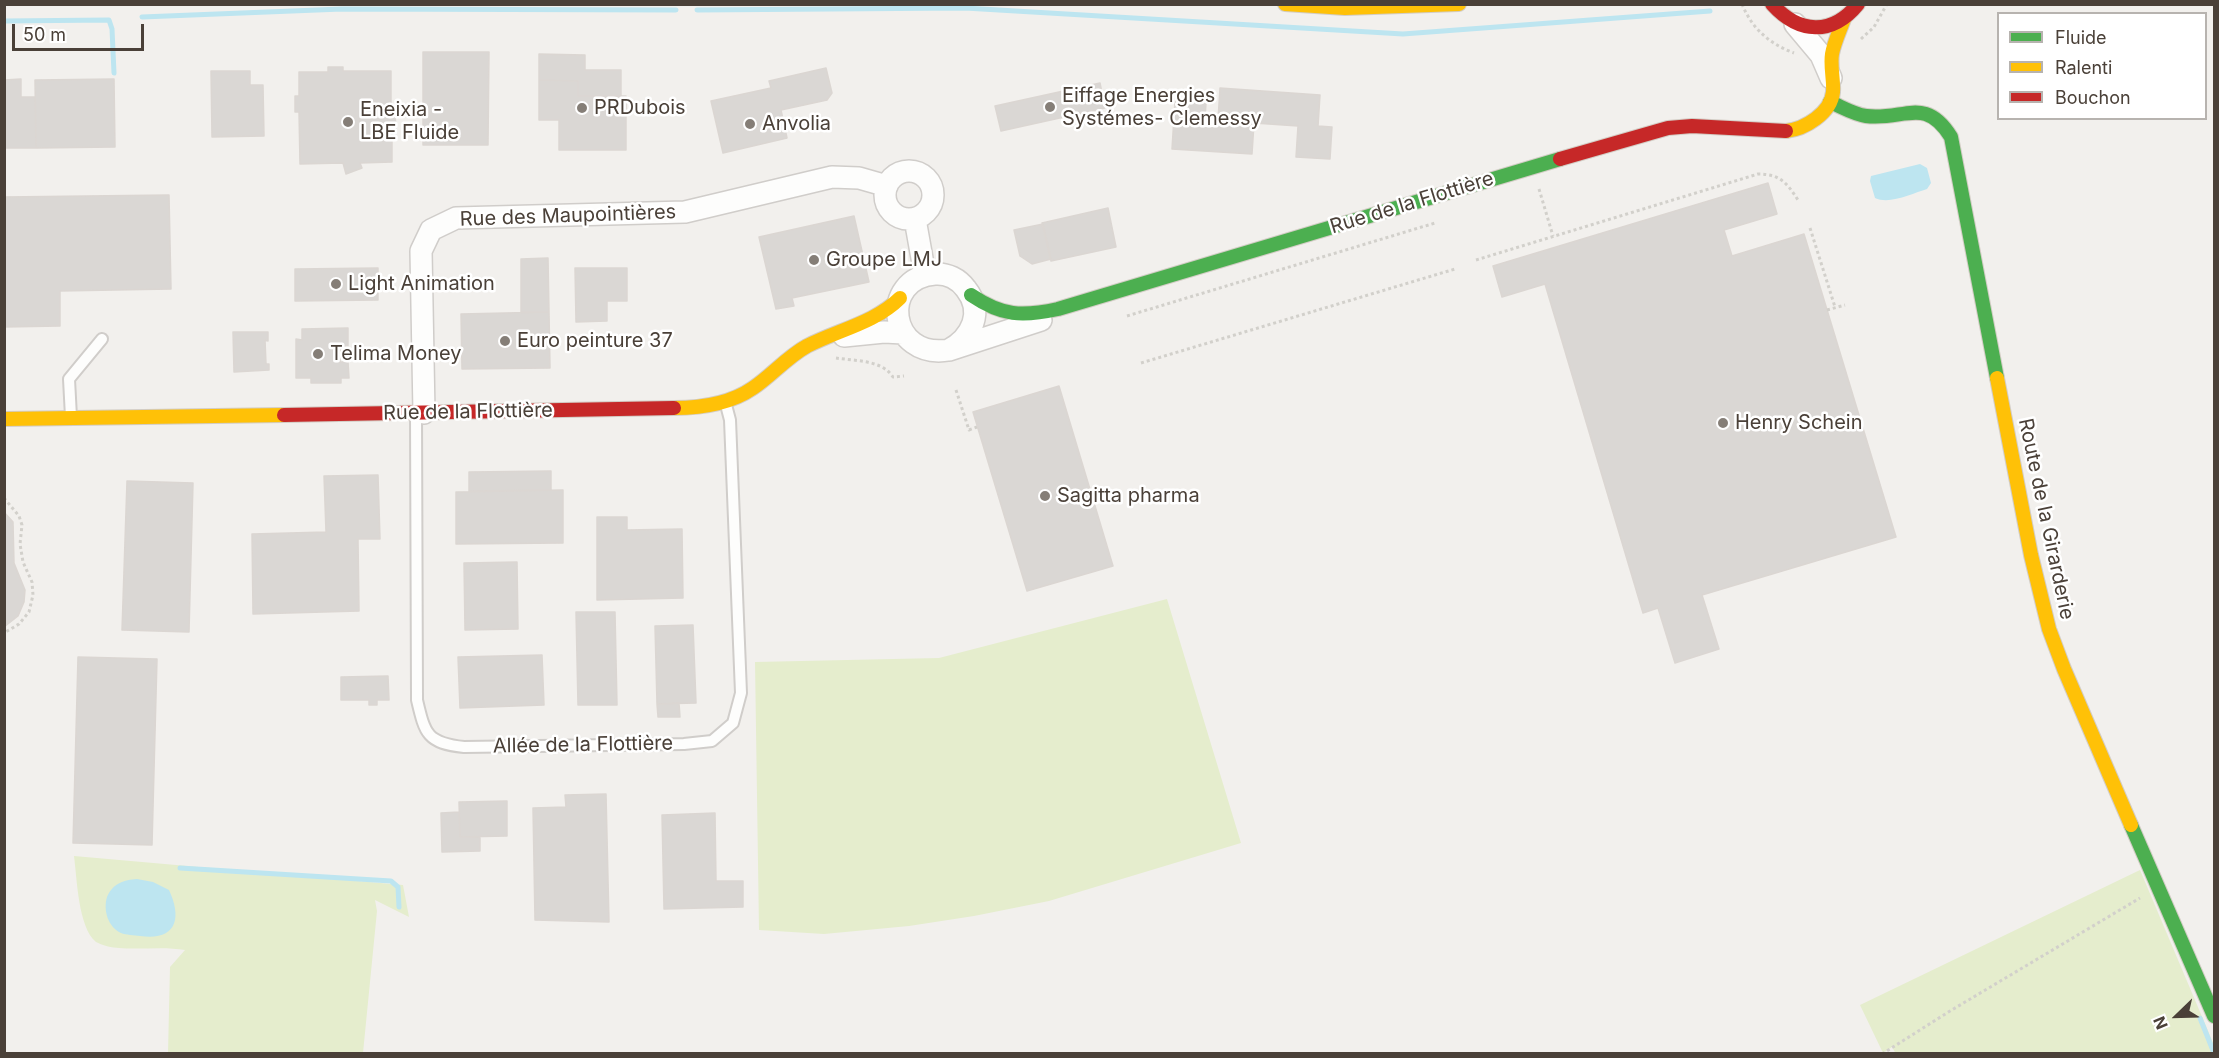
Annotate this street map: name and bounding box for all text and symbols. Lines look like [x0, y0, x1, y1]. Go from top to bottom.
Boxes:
scale bar [15, 12, 147, 50]
legend [1997, 12, 2207, 120]
text: 50 m [23, 24, 66, 45]
text: Fluide [2055, 27, 2107, 48]
text: Ralenti [2055, 57, 2112, 78]
place label: Eiffage Energies Systémes- Clemessy [1062, 84, 1262, 131]
text: Bouchon [2055, 87, 2131, 108]
place label: PRDubois [594, 96, 686, 120]
place label: Eneixia - LBE Fluide [360, 98, 459, 145]
marker: Eiffage Energies Systémes- Clemessy [1043, 100, 1057, 114]
marker: PRDubois [575, 101, 589, 115]
place label: Anvolia [762, 112, 831, 136]
marker: Eneixia - LBE Fluide [341, 115, 355, 129]
marker: Anvolia [743, 117, 757, 131]
street label: Rue de la Flottière [1327, 167, 1497, 239]
street label: Rue des Maupointières [459, 200, 677, 232]
place label: Groupe LMJ [826, 248, 942, 272]
marker: Groupe LMJ [807, 253, 821, 267]
place label: Light Animation [348, 272, 495, 296]
marker: Light Animation [329, 277, 343, 291]
place label: Euro peinture 37 [517, 329, 673, 353]
marker: Euro peinture 37 [498, 334, 512, 348]
place label: Telima Money [330, 342, 461, 366]
marker: Telima Money [311, 347, 325, 361]
street label: Rue de la Flottière [383, 399, 553, 425]
place label: Henry Schein [1735, 411, 1862, 435]
marker: Henry Schein [1716, 416, 1730, 430]
street label: Route de la Girarderie [2013, 416, 2079, 622]
place label: Sagitta pharma [1057, 484, 1200, 508]
marker: Sagitta pharma [1038, 489, 1052, 503]
street label: Allée de la Flottière [493, 731, 673, 759]
north arrow [2147, 986, 2207, 1046]
text: N [2149, 1014, 2172, 1033]

